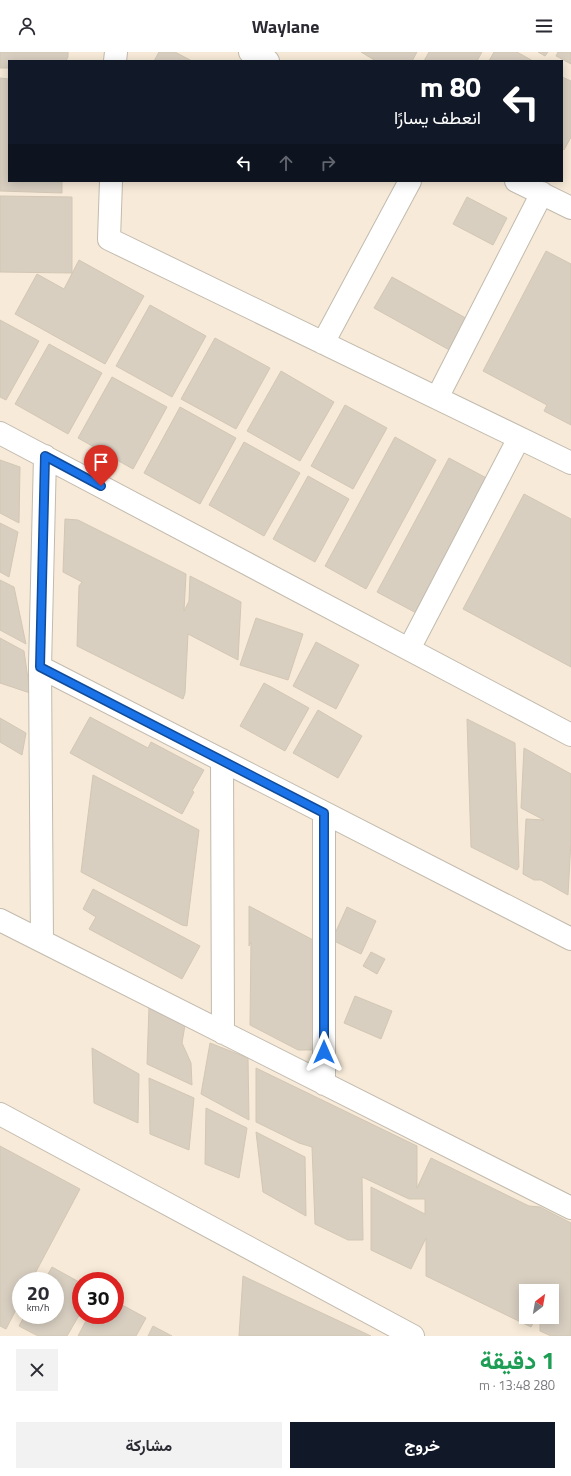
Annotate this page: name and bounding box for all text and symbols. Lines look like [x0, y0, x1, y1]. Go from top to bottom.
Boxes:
text: Waylane [252, 13, 319, 40]
icon: person [16, 15, 38, 37]
icon: menu [533, 15, 555, 37]
text: 80 m [420, 65, 481, 108]
icon: left [495, 76, 547, 128]
text: انعطف يسارًا [394, 104, 481, 131]
icon: left [233, 152, 255, 174]
icon: ahead [275, 152, 297, 174]
icon: right [317, 152, 339, 174]
pin [84, 445, 118, 486]
icon: arrive [90, 451, 112, 473]
position arrow [303, 1031, 345, 1073]
speed limit sign: 30 [72, 1272, 124, 1324]
text: 20 [27, 1277, 49, 1308]
north arrow [519, 1284, 559, 1324]
map controls [519, 1284, 559, 1324]
text: km/h [27, 1300, 49, 1315]
text: 1 دقيقة [480, 1342, 555, 1378]
button: close [16, 1349, 58, 1391]
text: 280 m · 13:48 [479, 1375, 555, 1395]
button: مشاركة [16, 1422, 282, 1468]
button: خروج [290, 1422, 555, 1468]

